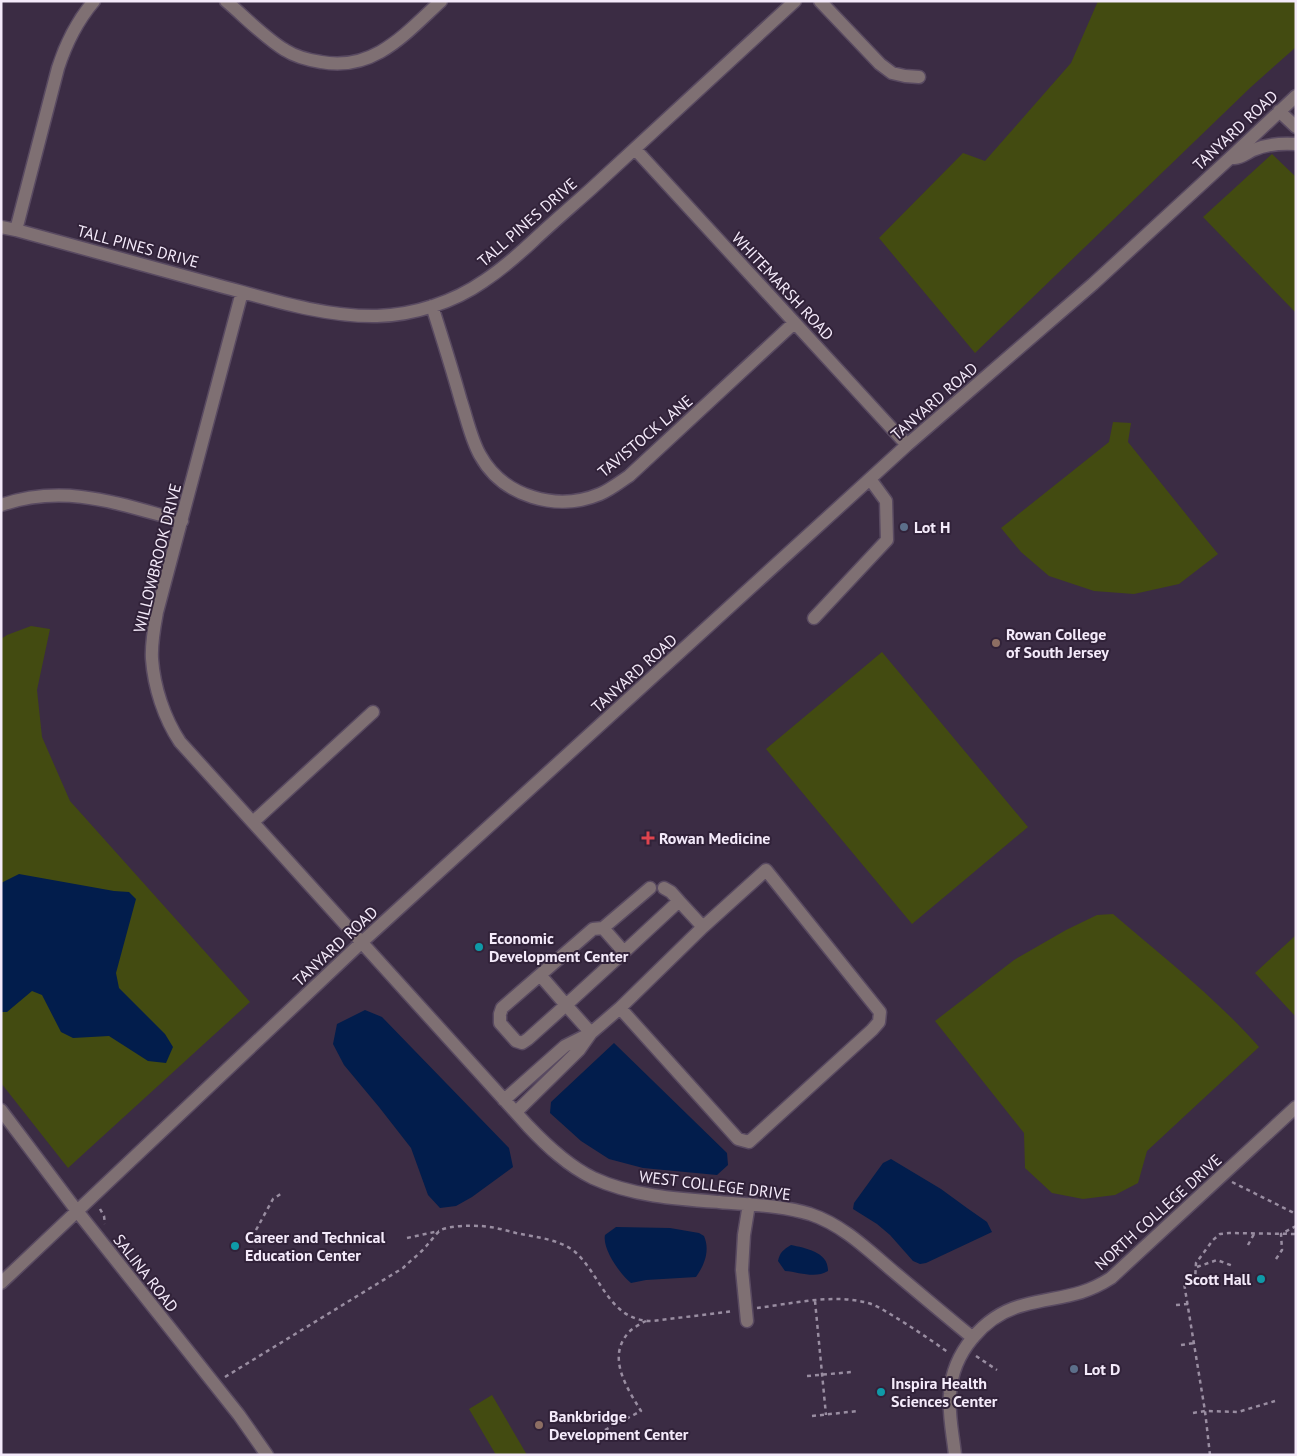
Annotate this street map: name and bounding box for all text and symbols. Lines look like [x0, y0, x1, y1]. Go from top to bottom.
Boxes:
street label: TANYARD ROAD [1188, 86, 1282, 174]
street label: TALL PINES DRIVE [473, 173, 581, 271]
street label: TALL PINES DRIVE [75, 220, 201, 272]
street label: WHITEMARSH ROAD [728, 228, 838, 344]
street label: TANYARD ROAD [886, 358, 982, 444]
street label: TAVISTOCK LANE [594, 391, 696, 481]
street label: WILLOWBROOK DRIVE [129, 481, 185, 635]
place label: Lot H [914, 517, 950, 537]
marker: Lot H [898, 521, 910, 533]
place label: Rowan College of South Jersey [1006, 624, 1109, 662]
street label: TANYARD ROAD [587, 629, 681, 717]
marker: Rowan College of South Jersey [990, 637, 1002, 649]
place label: Rowan Medicine [659, 828, 771, 848]
marker: Rowan Medicine [641, 831, 655, 845]
street label: TANYARD ROAD [288, 902, 382, 990]
place label: Economic Development Center [489, 928, 629, 966]
marker: Economic Development Center [473, 941, 485, 953]
street label: NORTH COLLEGE DRIVE [1090, 1150, 1226, 1274]
street label: WEST COLLEGE DRIVE [638, 1166, 792, 1204]
place label: Career and Technical Education Center [245, 1227, 386, 1265]
street label: SALINA ROAD [109, 1230, 183, 1316]
marker: Career and Technical Education Center [229, 1240, 241, 1252]
place label: Scott Hall [1184, 1269, 1251, 1289]
marker: Scott Hall [1255, 1273, 1267, 1285]
place label: Lot D [1084, 1359, 1120, 1379]
marker: Lot D [1068, 1363, 1080, 1375]
place label: Inspira Health Sciences Center [891, 1373, 998, 1411]
marker: Inspira Health Sciences Center [875, 1386, 887, 1398]
place label: Bankbridge Development Center [549, 1406, 689, 1444]
marker: Bankbridge Development Center [533, 1419, 545, 1431]

